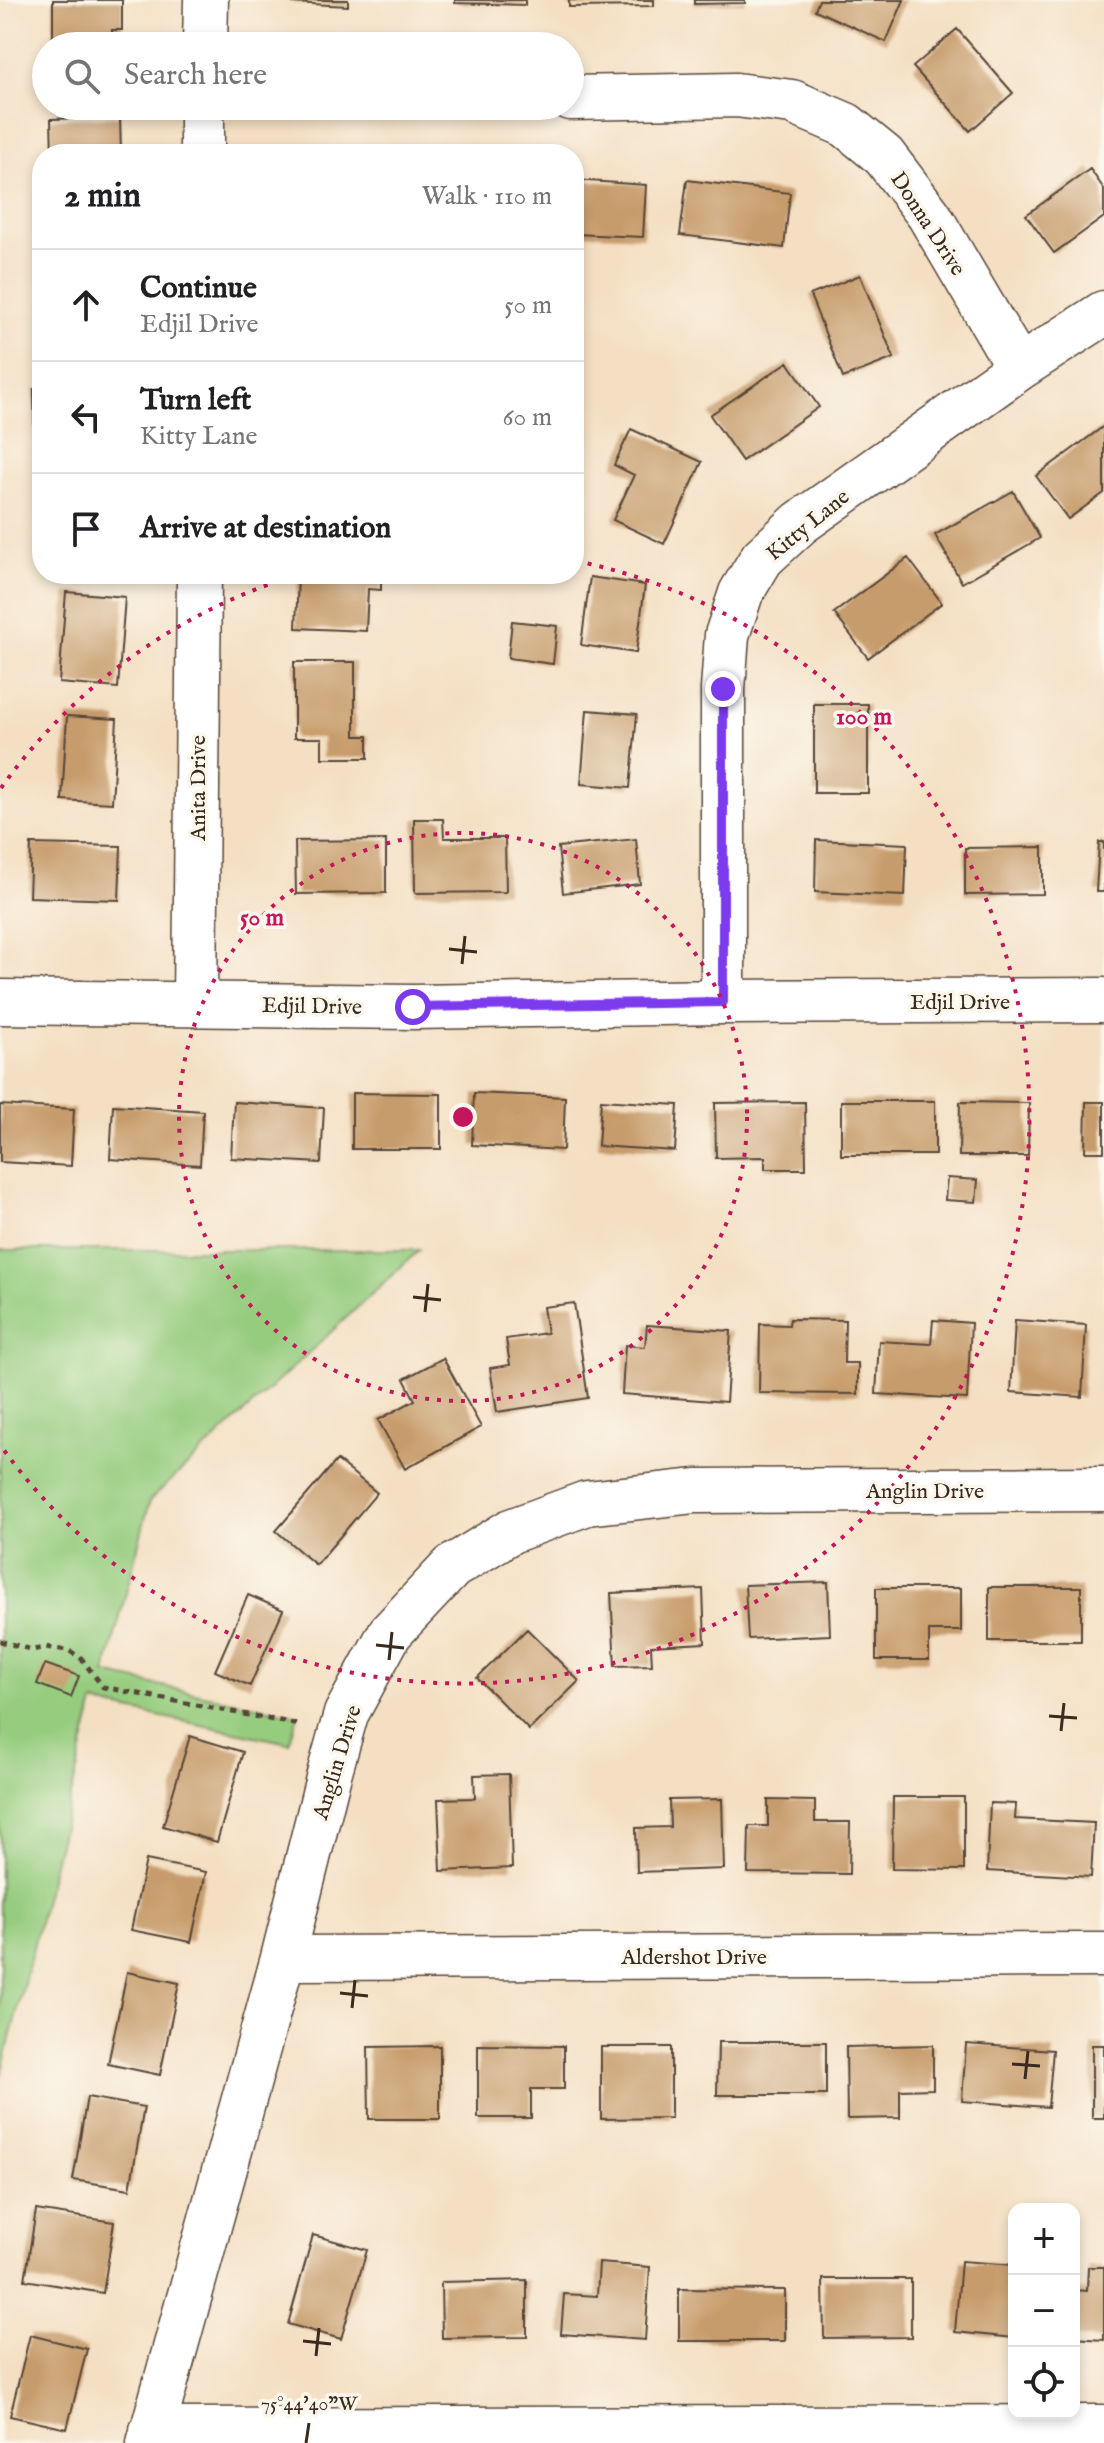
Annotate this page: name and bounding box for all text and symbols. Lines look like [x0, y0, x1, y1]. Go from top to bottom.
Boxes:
search box [32, 32, 584, 120]
icon: search [60, 54, 104, 98]
text: Search here [124, 57, 267, 95]
street label: Donna Drive [883, 167, 971, 281]
text: 2 min [64, 175, 141, 218]
text: Walk · 110 m [422, 180, 552, 213]
text: Continue [140, 270, 257, 308]
icon: ahead [64, 283, 108, 327]
text: 50 m [504, 289, 552, 322]
text: Edjil Drive [140, 308, 258, 341]
text: Turn left [140, 382, 251, 420]
icon: left [64, 395, 108, 439]
text: 60 m [503, 401, 552, 434]
text: Kitty Lane [140, 420, 258, 453]
street label: Kitty Lane [761, 483, 856, 568]
icon: arrive [64, 507, 108, 551]
text: Arrive at destination [140, 510, 391, 548]
route end [705, 671, 741, 707]
text: 100 m [836, 702, 893, 733]
street label: Anita Drive [185, 735, 213, 842]
text: 50 m [240, 903, 285, 934]
route start [395, 989, 431, 1025]
street label: Edjil Drive [910, 989, 1010, 1017]
street label: Edjil Drive [262, 992, 362, 1022]
centre of rings [449, 1103, 477, 1131]
street label: Anglin Drive [865, 1478, 984, 1506]
street label: Anglin Drive [307, 1702, 369, 1824]
street label: Aldershot Drive [620, 1944, 767, 1972]
map controls [1008, 2203, 1080, 2419]
button: + [1008, 2203, 1080, 2275]
button: − [1008, 2275, 1080, 2347]
button: locate [1008, 2347, 1080, 2419]
text: 75°44'40"W [261, 2392, 358, 2417]

